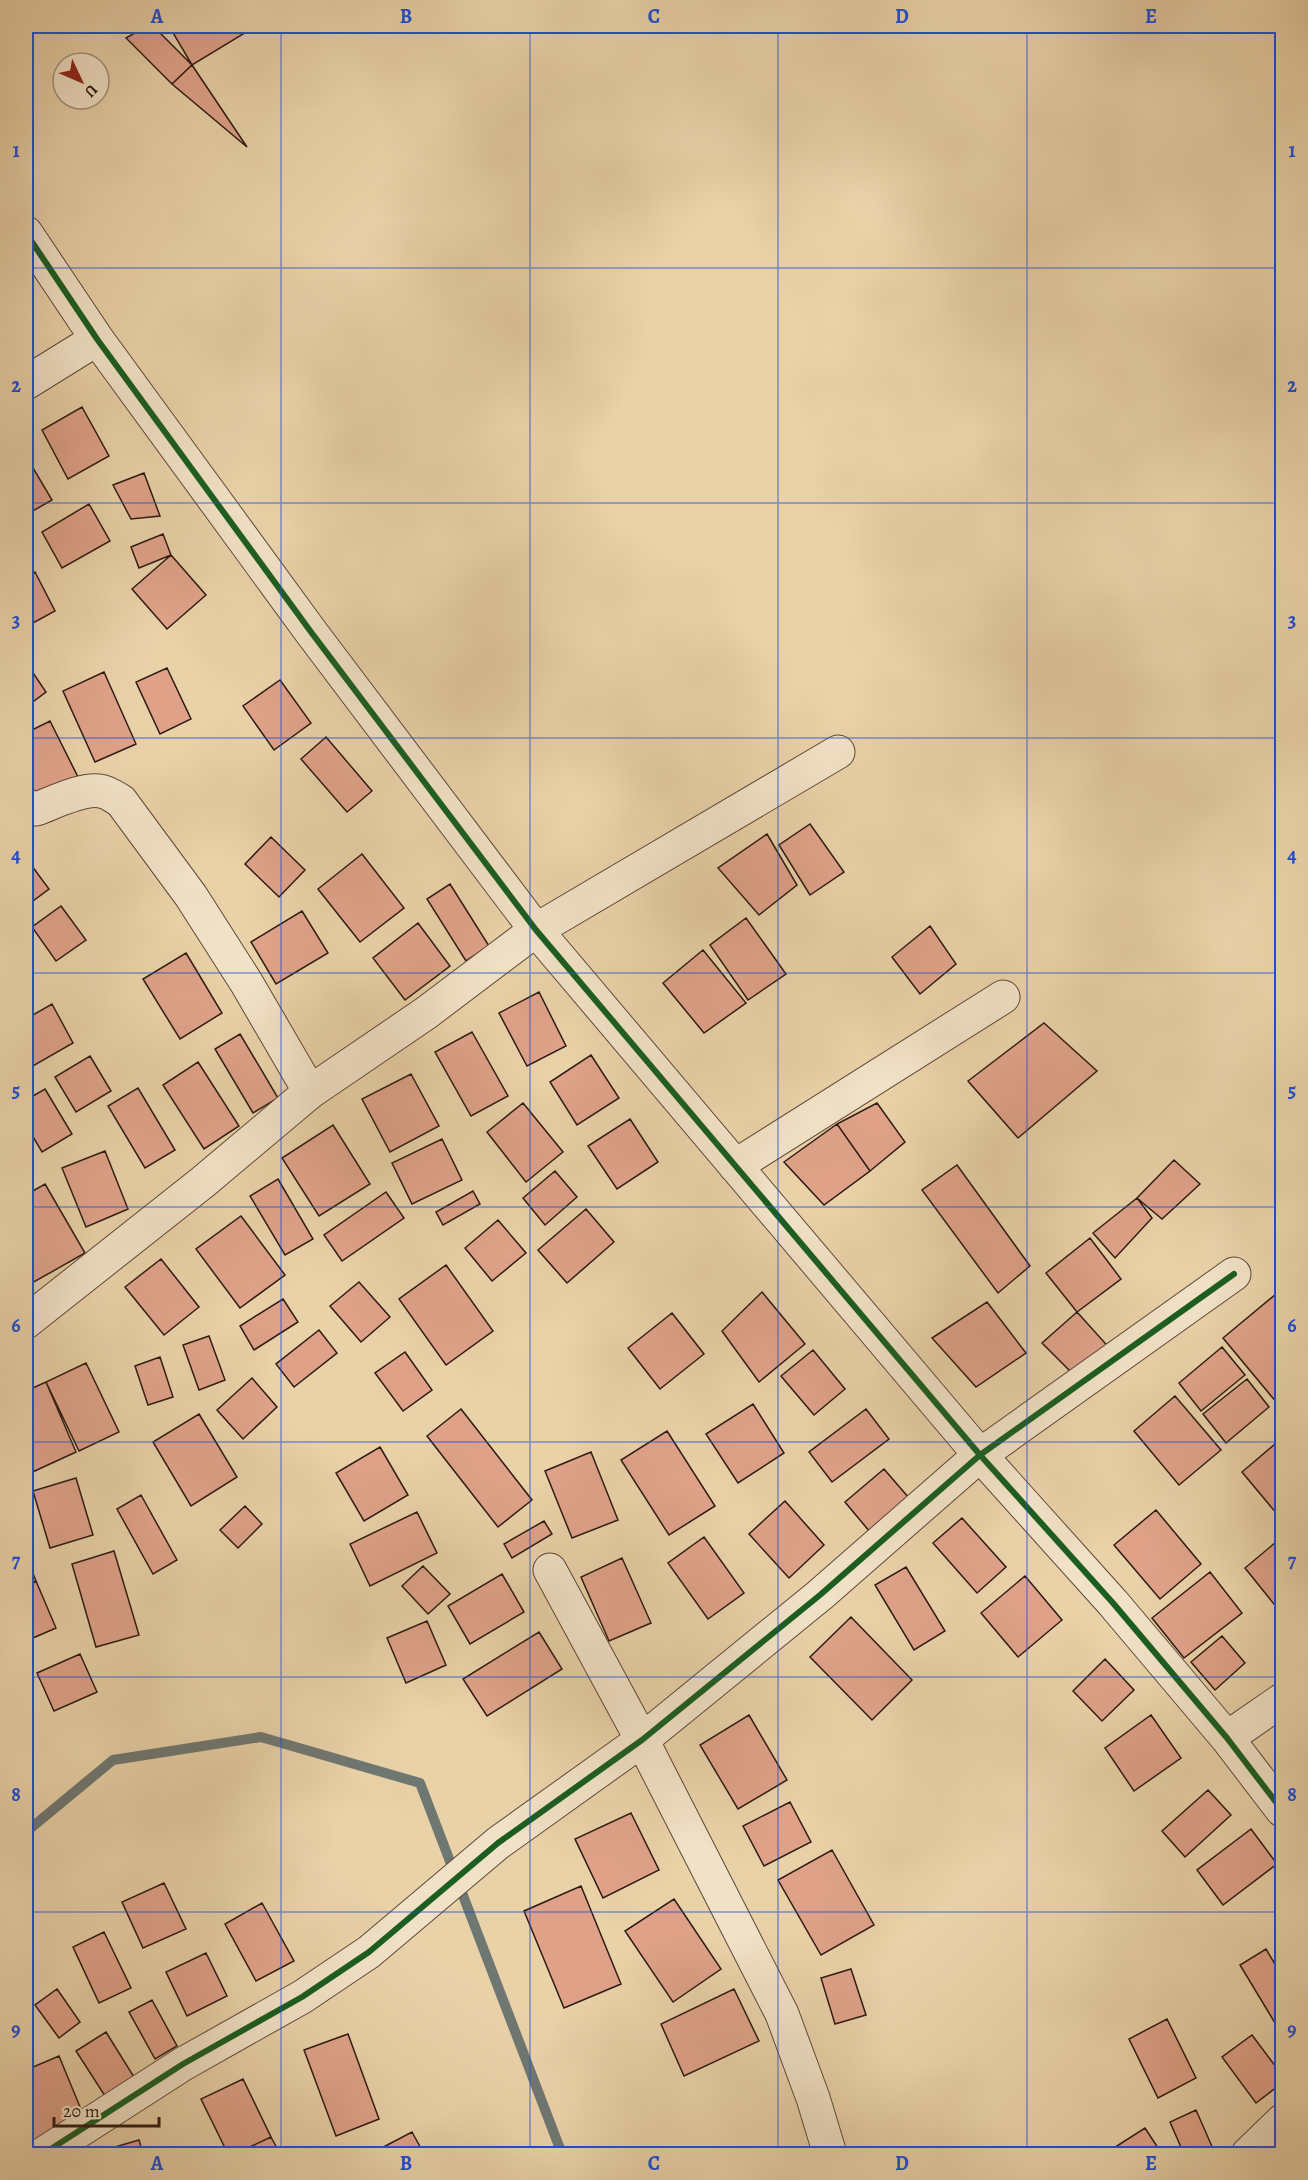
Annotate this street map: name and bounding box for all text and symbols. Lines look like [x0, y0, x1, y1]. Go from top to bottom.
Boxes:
text: A [150, 3, 164, 30]
text: B [400, 3, 412, 30]
text: C [648, 3, 660, 30]
text: D [895, 3, 909, 30]
text: E [1145, 3, 1157, 30]
north arrow [51, 51, 111, 111]
text: U [79, 79, 103, 102]
text: 1 [12, 137, 20, 164]
text: 1 [1288, 137, 1296, 164]
text: 2 [11, 372, 21, 399]
text: 2 [1287, 372, 1297, 399]
text: 3 [12, 607, 20, 634]
text: 3 [1288, 607, 1296, 634]
text: 4 [11, 842, 21, 869]
text: 4 [1287, 842, 1297, 869]
text: 5 [12, 1077, 20, 1104]
text: 5 [1288, 1077, 1296, 1104]
text: 6 [11, 1312, 21, 1339]
text: 6 [1287, 1312, 1297, 1339]
text: 7 [12, 1547, 21, 1574]
text: 7 [1288, 1547, 1297, 1574]
text: 8 [11, 1781, 21, 1808]
text: 8 [1287, 1781, 1297, 1808]
text: 9 [11, 2016, 21, 2043]
text: 9 [1287, 2016, 1297, 2043]
scale bar [54, 2090, 159, 2128]
text: 20 m [63, 2099, 100, 2123]
text: A [150, 2150, 164, 2177]
text: B [400, 2150, 412, 2177]
text: C [648, 2150, 660, 2177]
text: D [895, 2150, 909, 2177]
text: E [1145, 2150, 1157, 2177]

